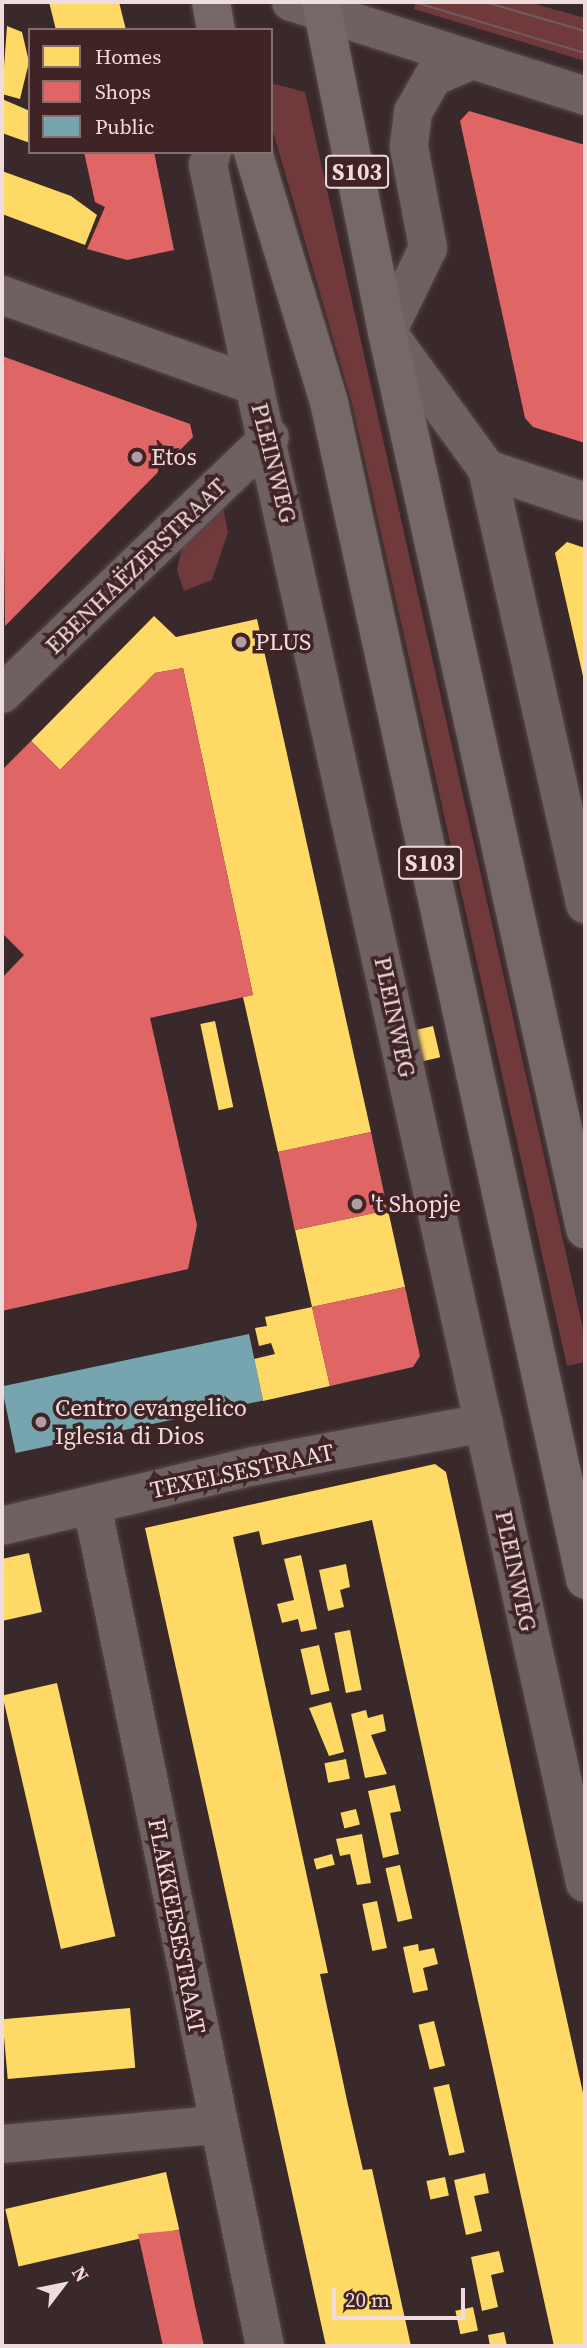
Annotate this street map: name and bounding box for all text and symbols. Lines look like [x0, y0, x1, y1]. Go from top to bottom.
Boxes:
legend [28, 28, 273, 154]
text: Homes [95, 42, 161, 71]
text: Shops [95, 77, 151, 106]
text: Public [95, 112, 154, 141]
road number: S103 [324, 153, 390, 192]
street label: PLEINWEG [245, 400, 303, 526]
place label: Etos [151, 443, 197, 471]
marker: Etos [129, 449, 145, 465]
street label: EBENHAËZERSTRAAT [39, 472, 233, 660]
place label: PLUS [255, 628, 311, 656]
marker: PLUS [233, 634, 249, 650]
road number: S103 [397, 844, 463, 883]
street label: PLEINWEG [368, 954, 422, 1080]
place label: 't Shopje [371, 1190, 461, 1218]
marker: 't Shopje [349, 1196, 365, 1212]
place label: Centro evangelico Iglesia di Dios [55, 1394, 247, 1450]
marker: Centro evangelico Iglesia di Dios [33, 1414, 49, 1430]
street label: TEXELSESTRAAT [148, 1437, 336, 1505]
street label: PLEINWEG [489, 1508, 543, 1634]
street label: FLAKKEESESTRAAT [142, 1816, 212, 2036]
north arrow [28, 2250, 98, 2320]
text: N [66, 2261, 96, 2287]
scale bar [335, 2274, 468, 2318]
text: 20 m [345, 2285, 390, 2314]

